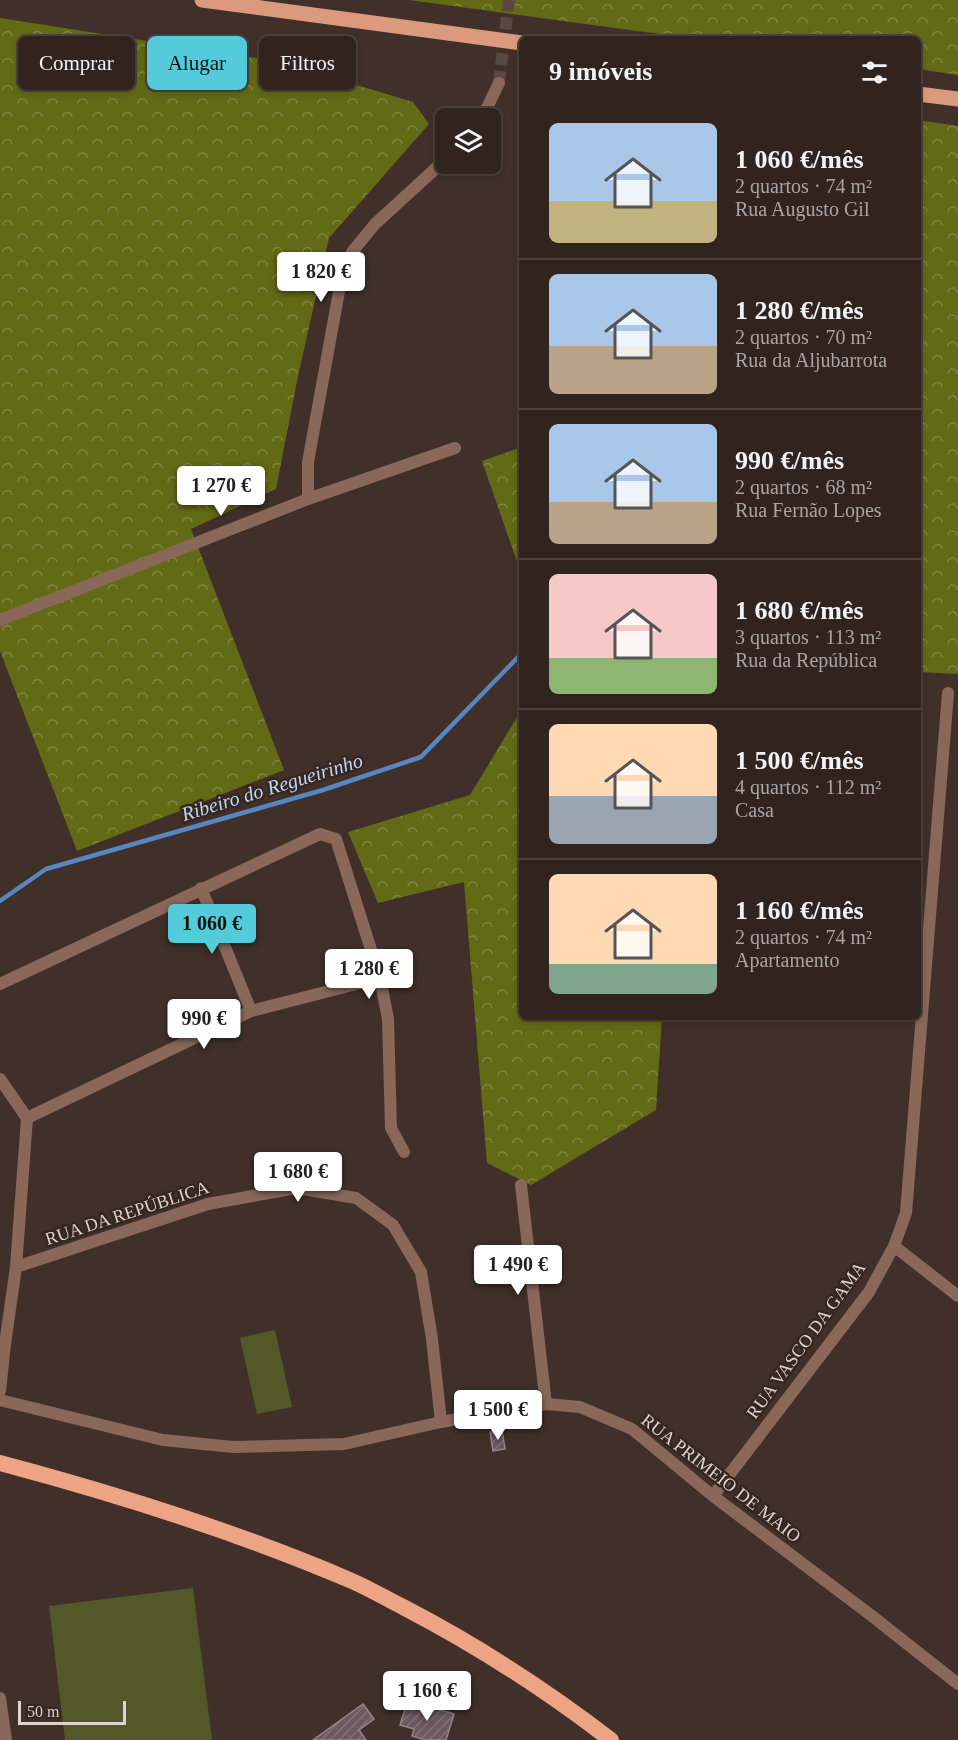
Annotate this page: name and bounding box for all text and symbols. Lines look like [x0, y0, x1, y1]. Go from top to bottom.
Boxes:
chip: Comprar [18, 36, 135, 90]
chip: Alugar [147, 36, 247, 90]
chip: Filtros [259, 36, 356, 90]
icon: filters [858, 56, 891, 89]
text: 9 imóveis [549, 57, 652, 86]
map controls [435, 108, 501, 174]
button: layers [435, 108, 501, 174]
text: 1 060 €/mês [735, 145, 864, 174]
icon: home [597, 147, 669, 219]
text: 2 quartos · 74 m² [735, 175, 872, 197]
text: Rua Augusto Gil [735, 198, 869, 220]
pin: 1 820 € [266, 252, 376, 303]
text: 1 820 € [291, 260, 351, 282]
text: 1 280 €/mês [735, 296, 864, 325]
icon: home [597, 298, 669, 370]
text: 2 quartos · 70 m² [735, 326, 872, 348]
text: Rua da Aljubarrota [735, 349, 887, 371]
text: 990 €/mês [735, 446, 844, 475]
icon: home [597, 448, 669, 520]
pin: 1 270 € [166, 466, 276, 517]
text: 1 270 € [191, 474, 251, 496]
text: 2 quartos · 68 m² [735, 476, 872, 498]
text: Rua Fernão Lopes [735, 499, 882, 521]
text: 1 680 €/mês [735, 596, 864, 625]
icon: home [597, 598, 669, 670]
text: 3 quartos · 113 m² [735, 626, 881, 648]
text: Rua da República [735, 649, 877, 671]
text: 1 500 €/mês [735, 746, 864, 775]
icon: home [597, 748, 669, 820]
water label: Ribeiro do Regueirinho [178, 749, 365, 826]
text: 4 quartos · 112 m² [735, 776, 881, 798]
text: Casa [735, 799, 774, 821]
text: 1 160 €/mês [735, 896, 864, 925]
icon: home [597, 898, 669, 970]
pin: 1 060 € [157, 904, 267, 955]
text: 1 060 € [182, 912, 242, 934]
text: 2 quartos · 74 m² [735, 926, 872, 948]
pin: 1 280 € [314, 949, 424, 1000]
text: Apartamento [735, 949, 839, 971]
text: 1 280 € [339, 957, 399, 979]
pin: 990 € [162, 999, 246, 1050]
text: 990 € [182, 1007, 227, 1029]
pin: 1 680 € [243, 1152, 353, 1203]
text: 1 680 € [268, 1160, 328, 1182]
street label: RUA DA REPÚBLICA [42, 1176, 211, 1249]
pin: 1 490 € [463, 1245, 573, 1296]
text: 1 490 € [488, 1253, 548, 1275]
street label: RUA VASCO DA GAMA [742, 1258, 870, 1422]
pin: 1 500 € [443, 1390, 553, 1441]
text: 1 500 € [468, 1398, 528, 1420]
street label: RUA PRIMEIO DE MAIO [637, 1410, 805, 1546]
pin: 1 160 € [372, 1671, 482, 1722]
text: 1 160 € [397, 1679, 457, 1701]
scale bar [18, 1698, 126, 1726]
text: 50 m [27, 1703, 59, 1720]

